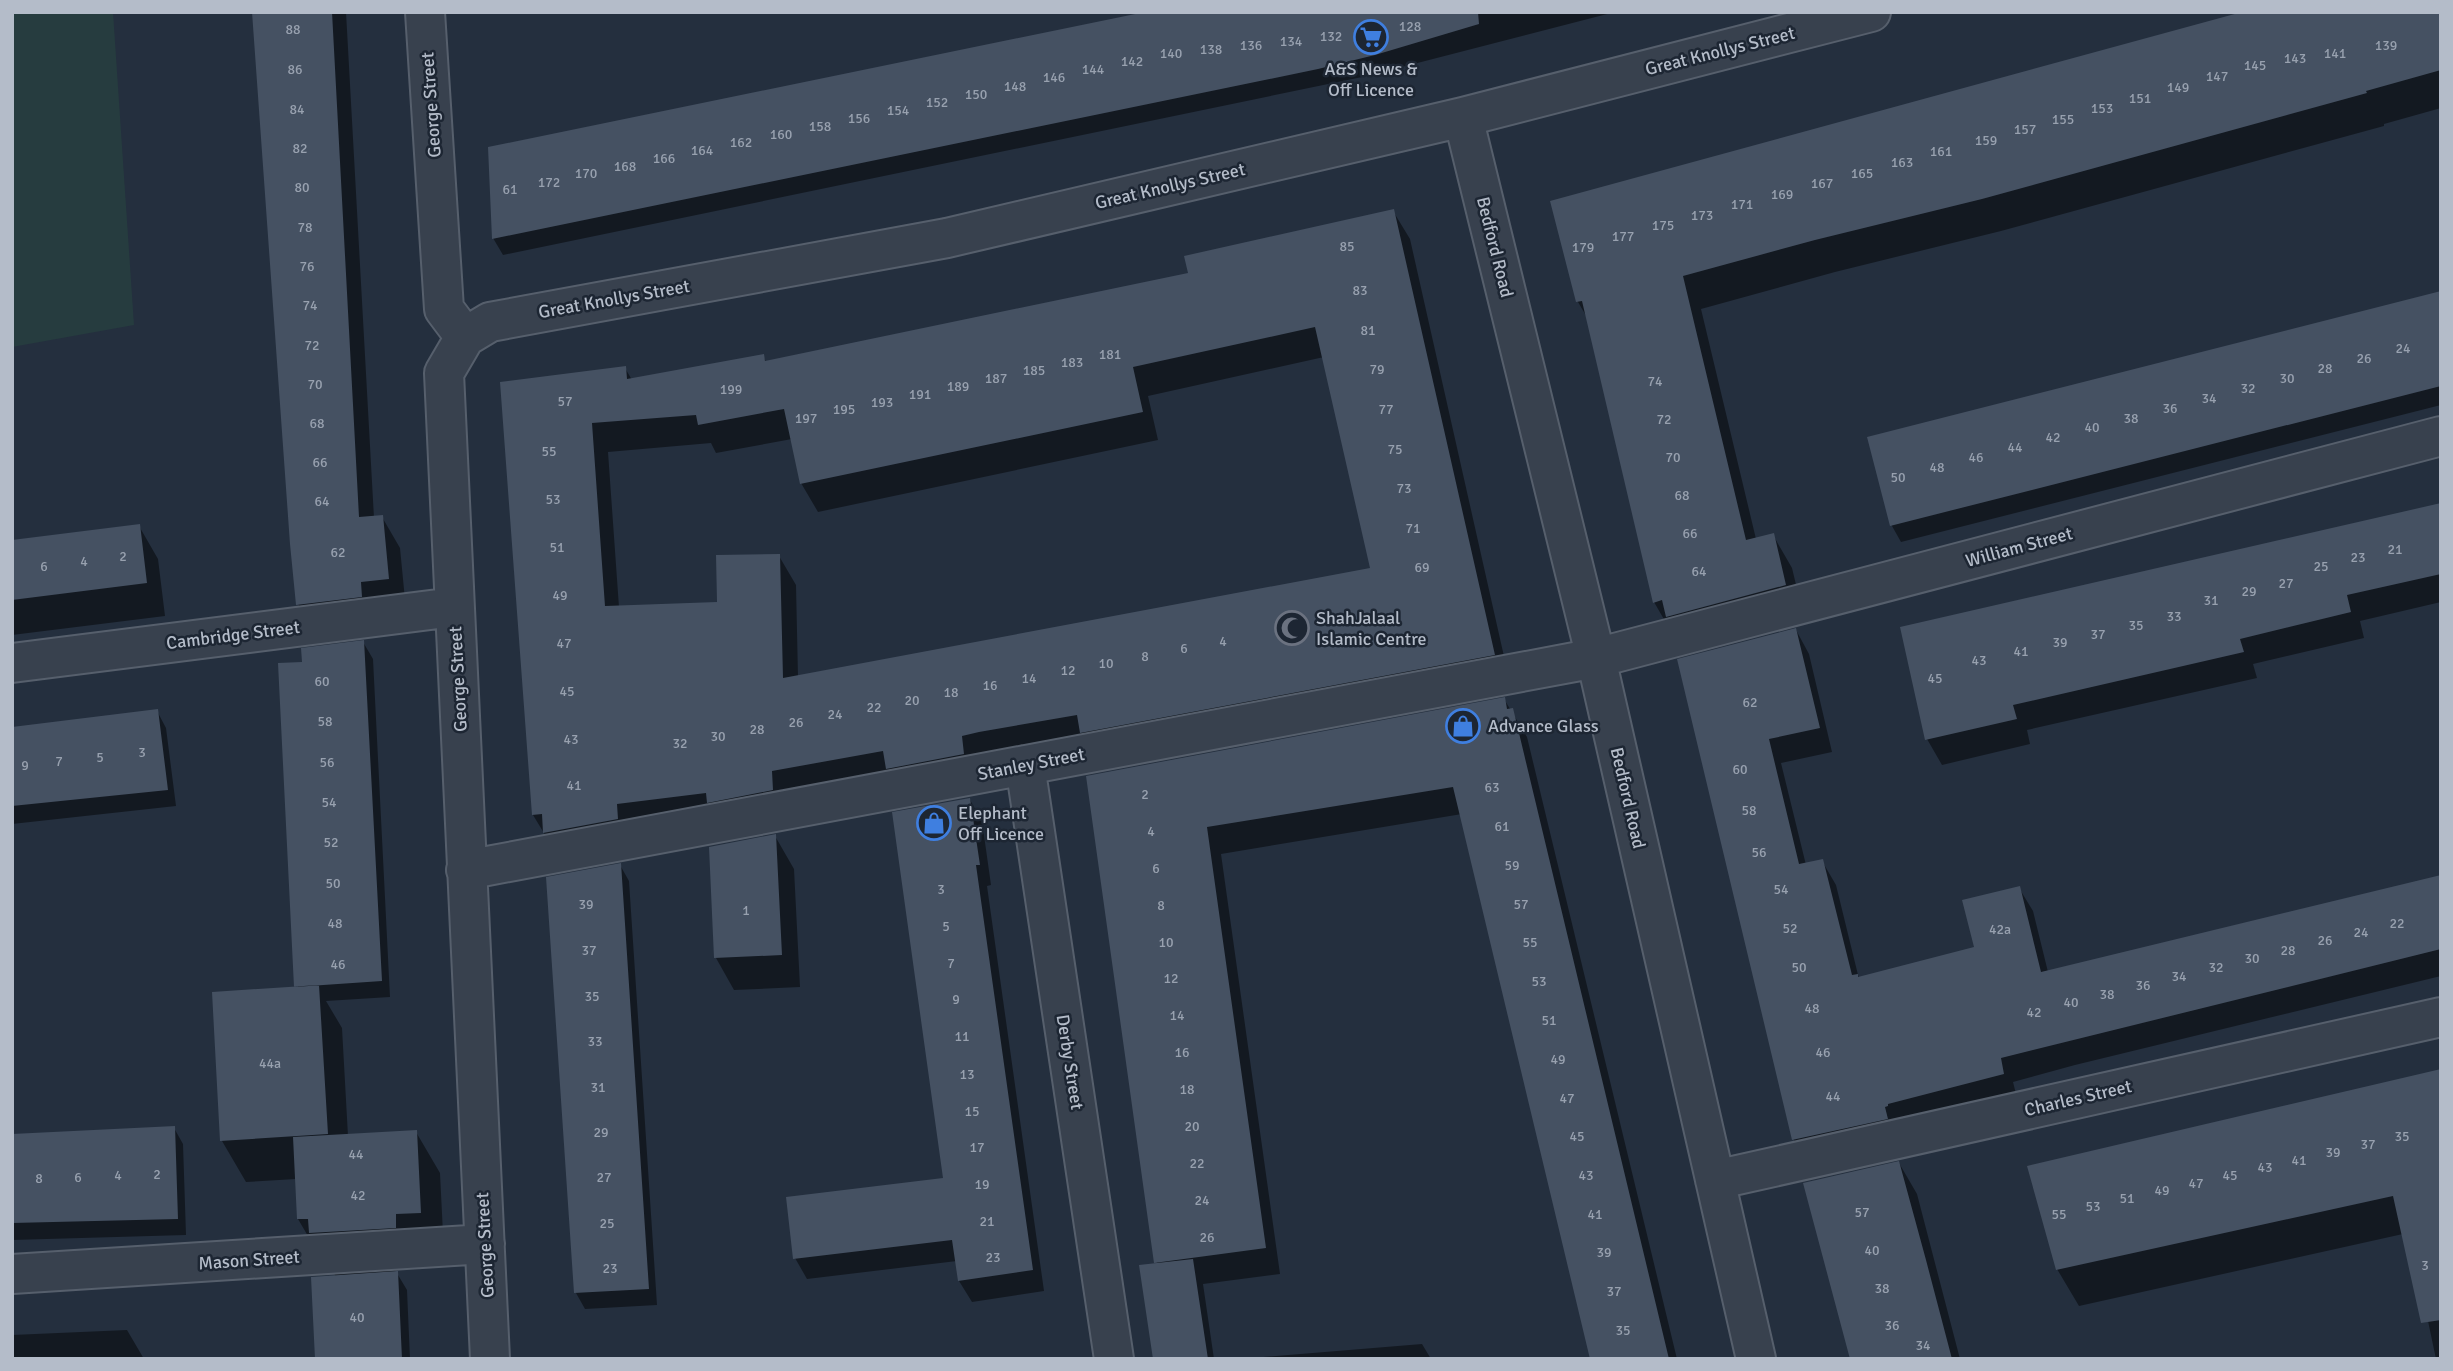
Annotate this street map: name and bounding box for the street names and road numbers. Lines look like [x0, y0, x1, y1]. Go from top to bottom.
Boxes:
street label: Great Knollys Street [1643, 22, 1797, 80]
street label: George Street [416, 51, 446, 159]
street label: Great Knollys Street [1093, 158, 1247, 214]
street label: Bedford Road [1472, 194, 1518, 300]
street label: Great Knollys Street [537, 275, 691, 323]
street label: William Street [1963, 522, 2075, 572]
street label: Cambridge Street [165, 616, 301, 654]
street label: George Street [444, 626, 472, 732]
street label: Stanley Street [976, 743, 1086, 785]
street label: Bedford Road [1606, 745, 1650, 851]
street label: Derby Street [1052, 1013, 1088, 1111]
street label: Charles Street [2022, 1075, 2134, 1121]
street label: George Street [471, 1192, 499, 1298]
street label: Mason Street [198, 1245, 300, 1275]

